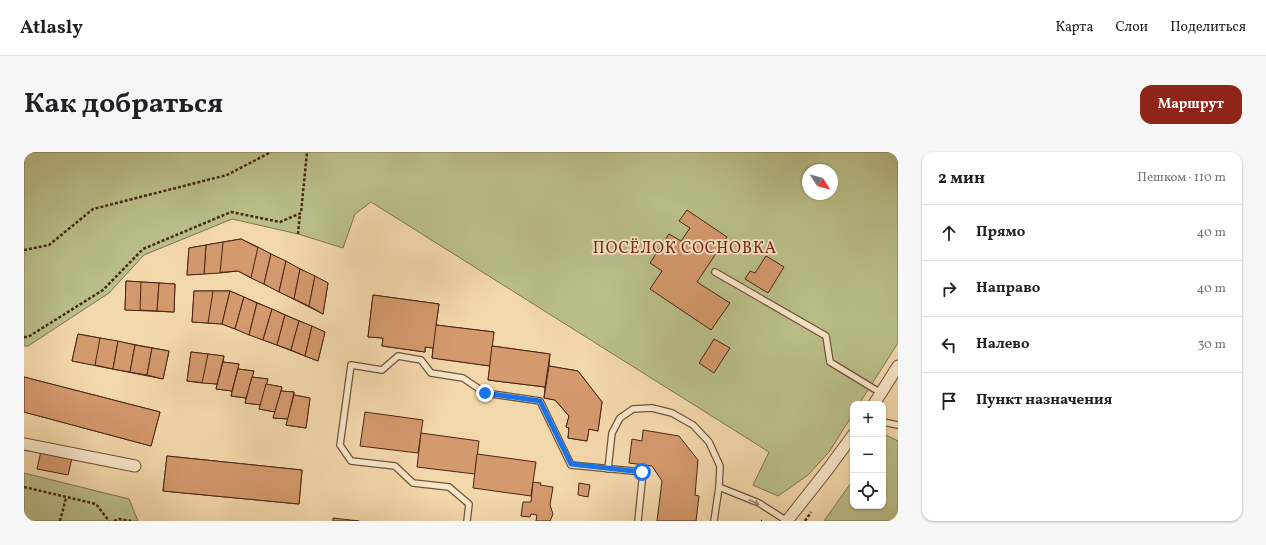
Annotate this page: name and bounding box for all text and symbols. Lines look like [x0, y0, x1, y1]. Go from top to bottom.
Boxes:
text: Atlasly [20, 15, 83, 41]
text: Карта [1055, 18, 1093, 37]
text: Слои [1115, 18, 1148, 37]
text: Поделиться [1170, 18, 1246, 37]
text: Как добраться [24, 85, 223, 124]
button: Маршрут [1140, 85, 1242, 124]
north arrow [802, 164, 838, 200]
text: 2 мин [938, 167, 985, 190]
text: Пешком · 110 m [1137, 169, 1226, 187]
icon: ahead [938, 222, 960, 244]
text: Прямо [976, 222, 1025, 243]
text: 40 m [1197, 224, 1226, 242]
district label: ПОСЁЛОК СОСНОВКА [593, 238, 777, 260]
icon: right [938, 278, 960, 300]
text: Направо [976, 278, 1040, 299]
text: 40 m [1197, 280, 1226, 298]
icon: left [938, 334, 960, 356]
text: Налево [976, 334, 1030, 355]
text: 30 m [1198, 336, 1226, 354]
route end [476, 384, 494, 402]
icon: arrive [938, 390, 960, 412]
text: Пункт назначения [976, 390, 1112, 411]
map controls [850, 401, 886, 509]
button: + [850, 401, 886, 437]
button: − [850, 437, 886, 473]
route start [633, 463, 651, 481]
button: locate [850, 473, 886, 509]
one-way arrow [749, 499, 761, 505]

